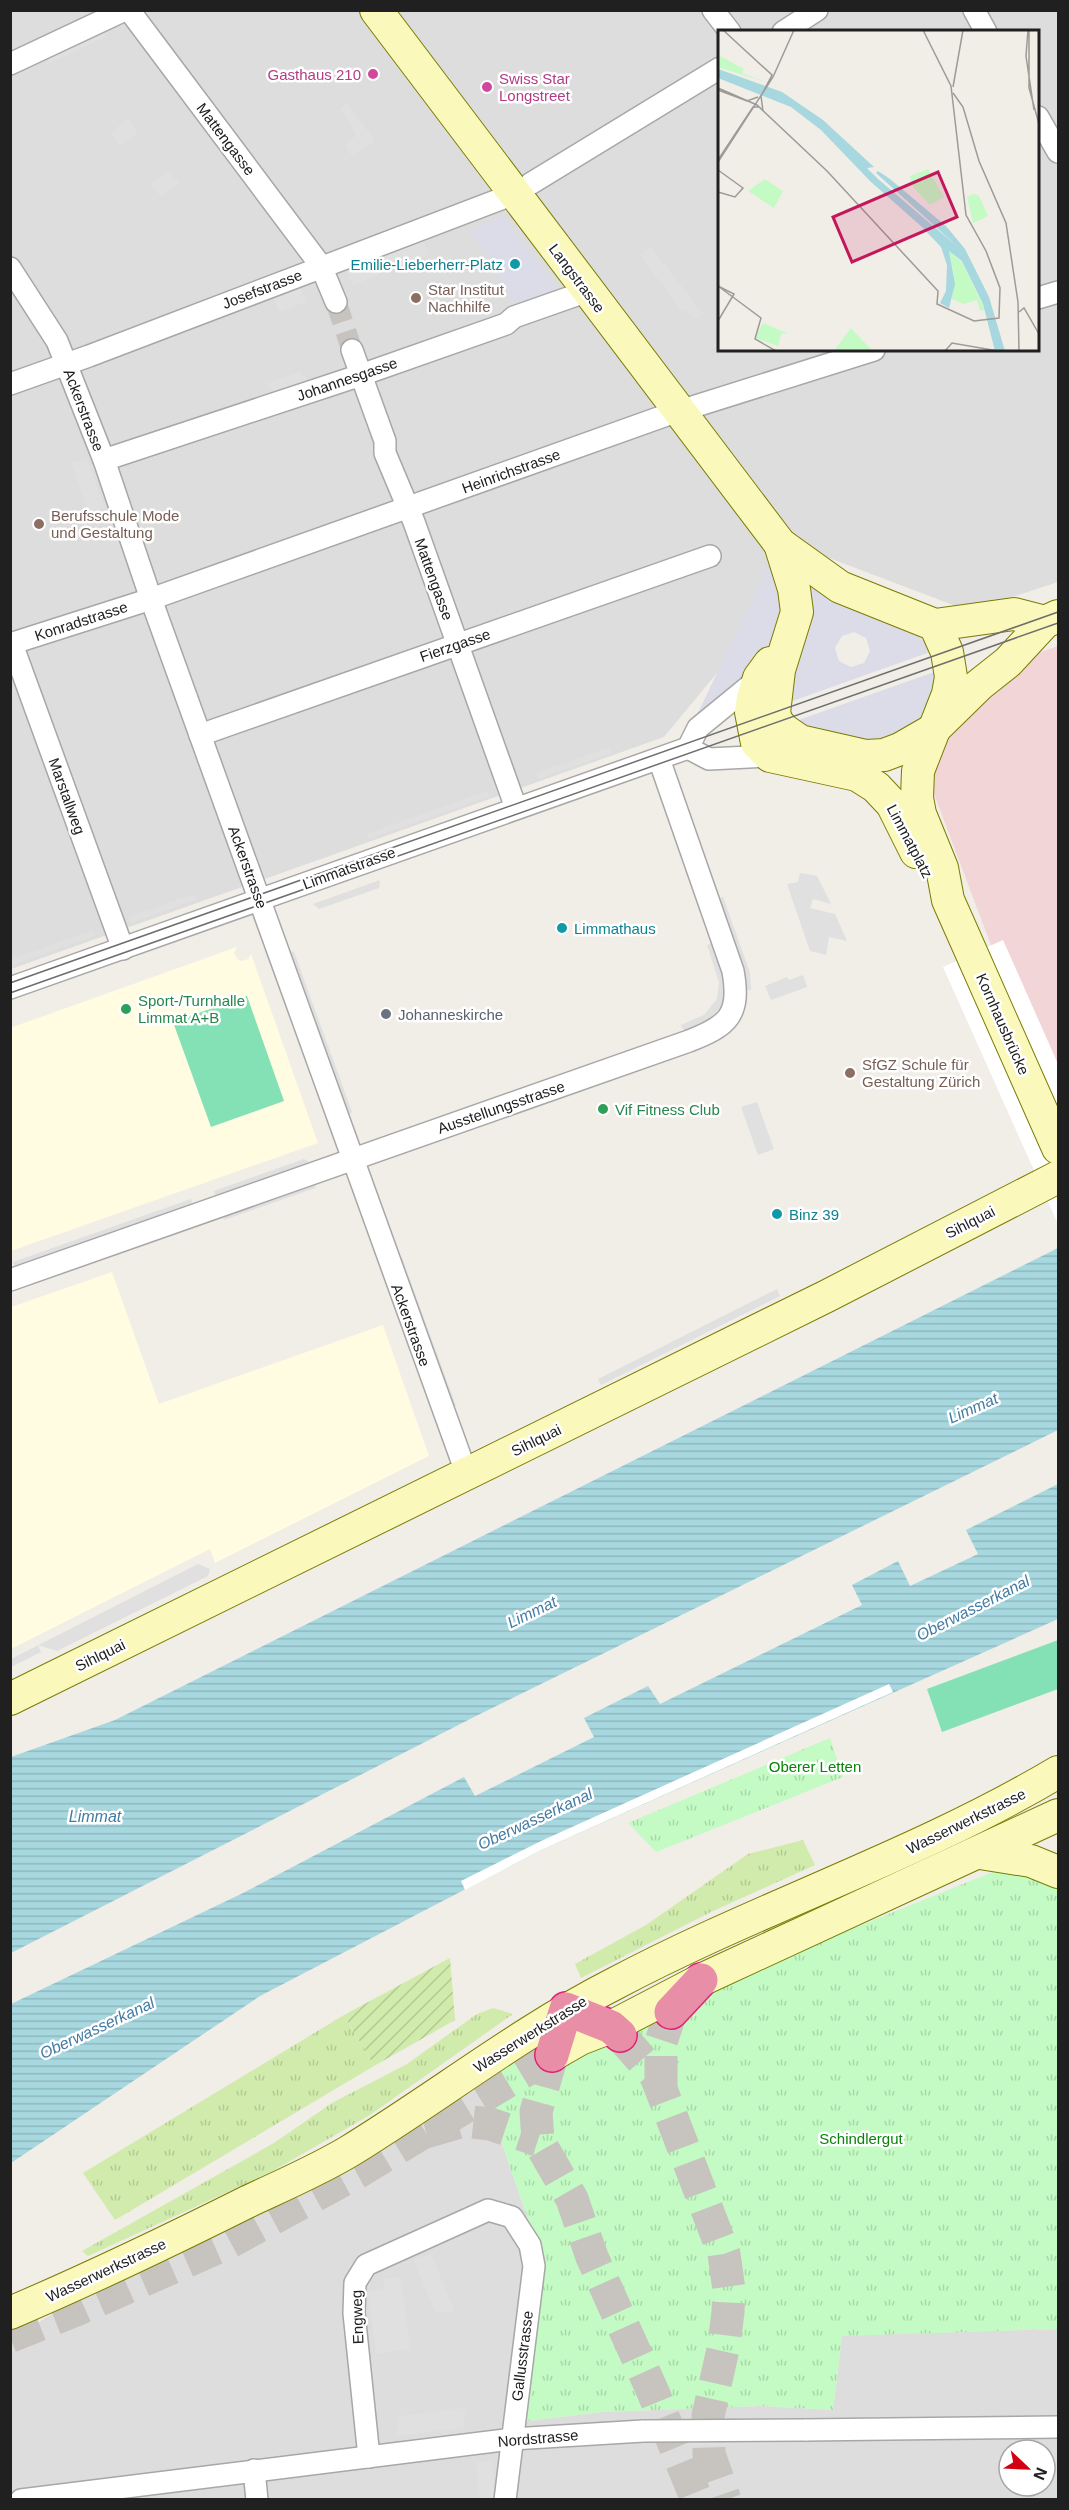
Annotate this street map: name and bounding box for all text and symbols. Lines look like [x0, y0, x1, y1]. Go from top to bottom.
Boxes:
inset map [718, 30, 1039, 351]
place label: Gasthaus 210 [268, 66, 361, 83]
marker: Gasthaus 210 [366, 67, 380, 81]
place label: Swiss Star Longstreet [499, 70, 571, 104]
marker: Swiss Star Longstreet [480, 80, 494, 94]
street label: Mattengasse [193, 100, 259, 178]
street label: Langstrasse [546, 240, 608, 316]
place label: Emilie-Lieberherr-Platz [350, 256, 503, 273]
marker: Emilie-Lieberherr-Platz [508, 257, 522, 271]
street label: Josefstrasse [220, 266, 304, 312]
place label: Star Institut Nachhilfe [428, 281, 505, 315]
marker: Star Institut Nachhilfe [409, 291, 423, 305]
street label: Johannesgasse [295, 354, 399, 404]
street label: Ackerstrasse [61, 366, 107, 454]
street label: Heinrichstrasse [460, 445, 562, 497]
place label: Berufsschule Mode und Gestaltung [51, 507, 179, 541]
marker: Berufsschule Mode und Gestaltung [32, 517, 46, 531]
street label: Mattengasse [411, 536, 457, 622]
street label: Konradstrasse [32, 598, 130, 644]
street label: Fierzgasse [418, 625, 492, 665]
street label: Marstallweg [45, 755, 89, 837]
street label: Limmatplatz [884, 801, 936, 881]
street label: Ackerstrasse [225, 823, 271, 911]
street label: Limmatstrasse [300, 843, 398, 893]
place label: Limmathaus [574, 920, 656, 937]
marker: Limmathaus [555, 921, 569, 935]
street label: Kornhausbrücke [973, 971, 1033, 1077]
place label: Sport-/Turnhalle Limmat A+B [138, 992, 245, 1026]
marker: Sport-/Turnhalle Limmat A+B [119, 1002, 133, 1016]
place label: Johanneskirche [398, 1006, 503, 1023]
marker: Johanneskirche [379, 1007, 393, 1021]
place label: SfGZ Schule für Gestaltung Zürich [862, 1056, 980, 1090]
marker: SfGZ Schule für Gestaltung Zürich [843, 1066, 857, 1080]
street label: Ausstellungsstrasse [435, 1077, 567, 1137]
place label: Vif Fitness Club [615, 1101, 720, 1118]
marker: Vif Fitness Club [596, 1102, 610, 1116]
street label: Sihlquai [942, 1202, 998, 1242]
place label: Binz 39 [789, 1206, 839, 1223]
marker: Binz 39 [770, 1207, 784, 1221]
street label: Ackerstrasse [388, 1281, 434, 1369]
water label: Limmat [946, 1389, 1001, 1426]
street label: Sihlquai [508, 1421, 564, 1459]
water label: Oberwasserkanal [914, 1572, 1033, 1644]
water label: Limmat [505, 1593, 560, 1631]
street label: Sihlquai [72, 1636, 128, 1674]
park label: Oberer Letten [769, 1758, 861, 1775]
water label: Oberwasserkanal [475, 1785, 595, 1853]
street label: Wasserwerkstrasse [904, 1785, 1028, 1857]
water label: Limmat [69, 1808, 122, 1825]
street label: Wasserwerkstrasse [470, 1992, 590, 2076]
water label: Oberwasserkanal [37, 1994, 157, 2062]
park label: Schindlergut [819, 2130, 904, 2147]
street label: Wasserwerkstrasse [43, 2235, 169, 2305]
street label: Engweg [348, 2290, 366, 2344]
street label: Gallusstrasse [508, 2310, 536, 2402]
street label: Nordstrasse [497, 2426, 579, 2450]
north arrow [997, 2438, 1057, 2498]
text: N [1030, 2465, 1050, 2482]

